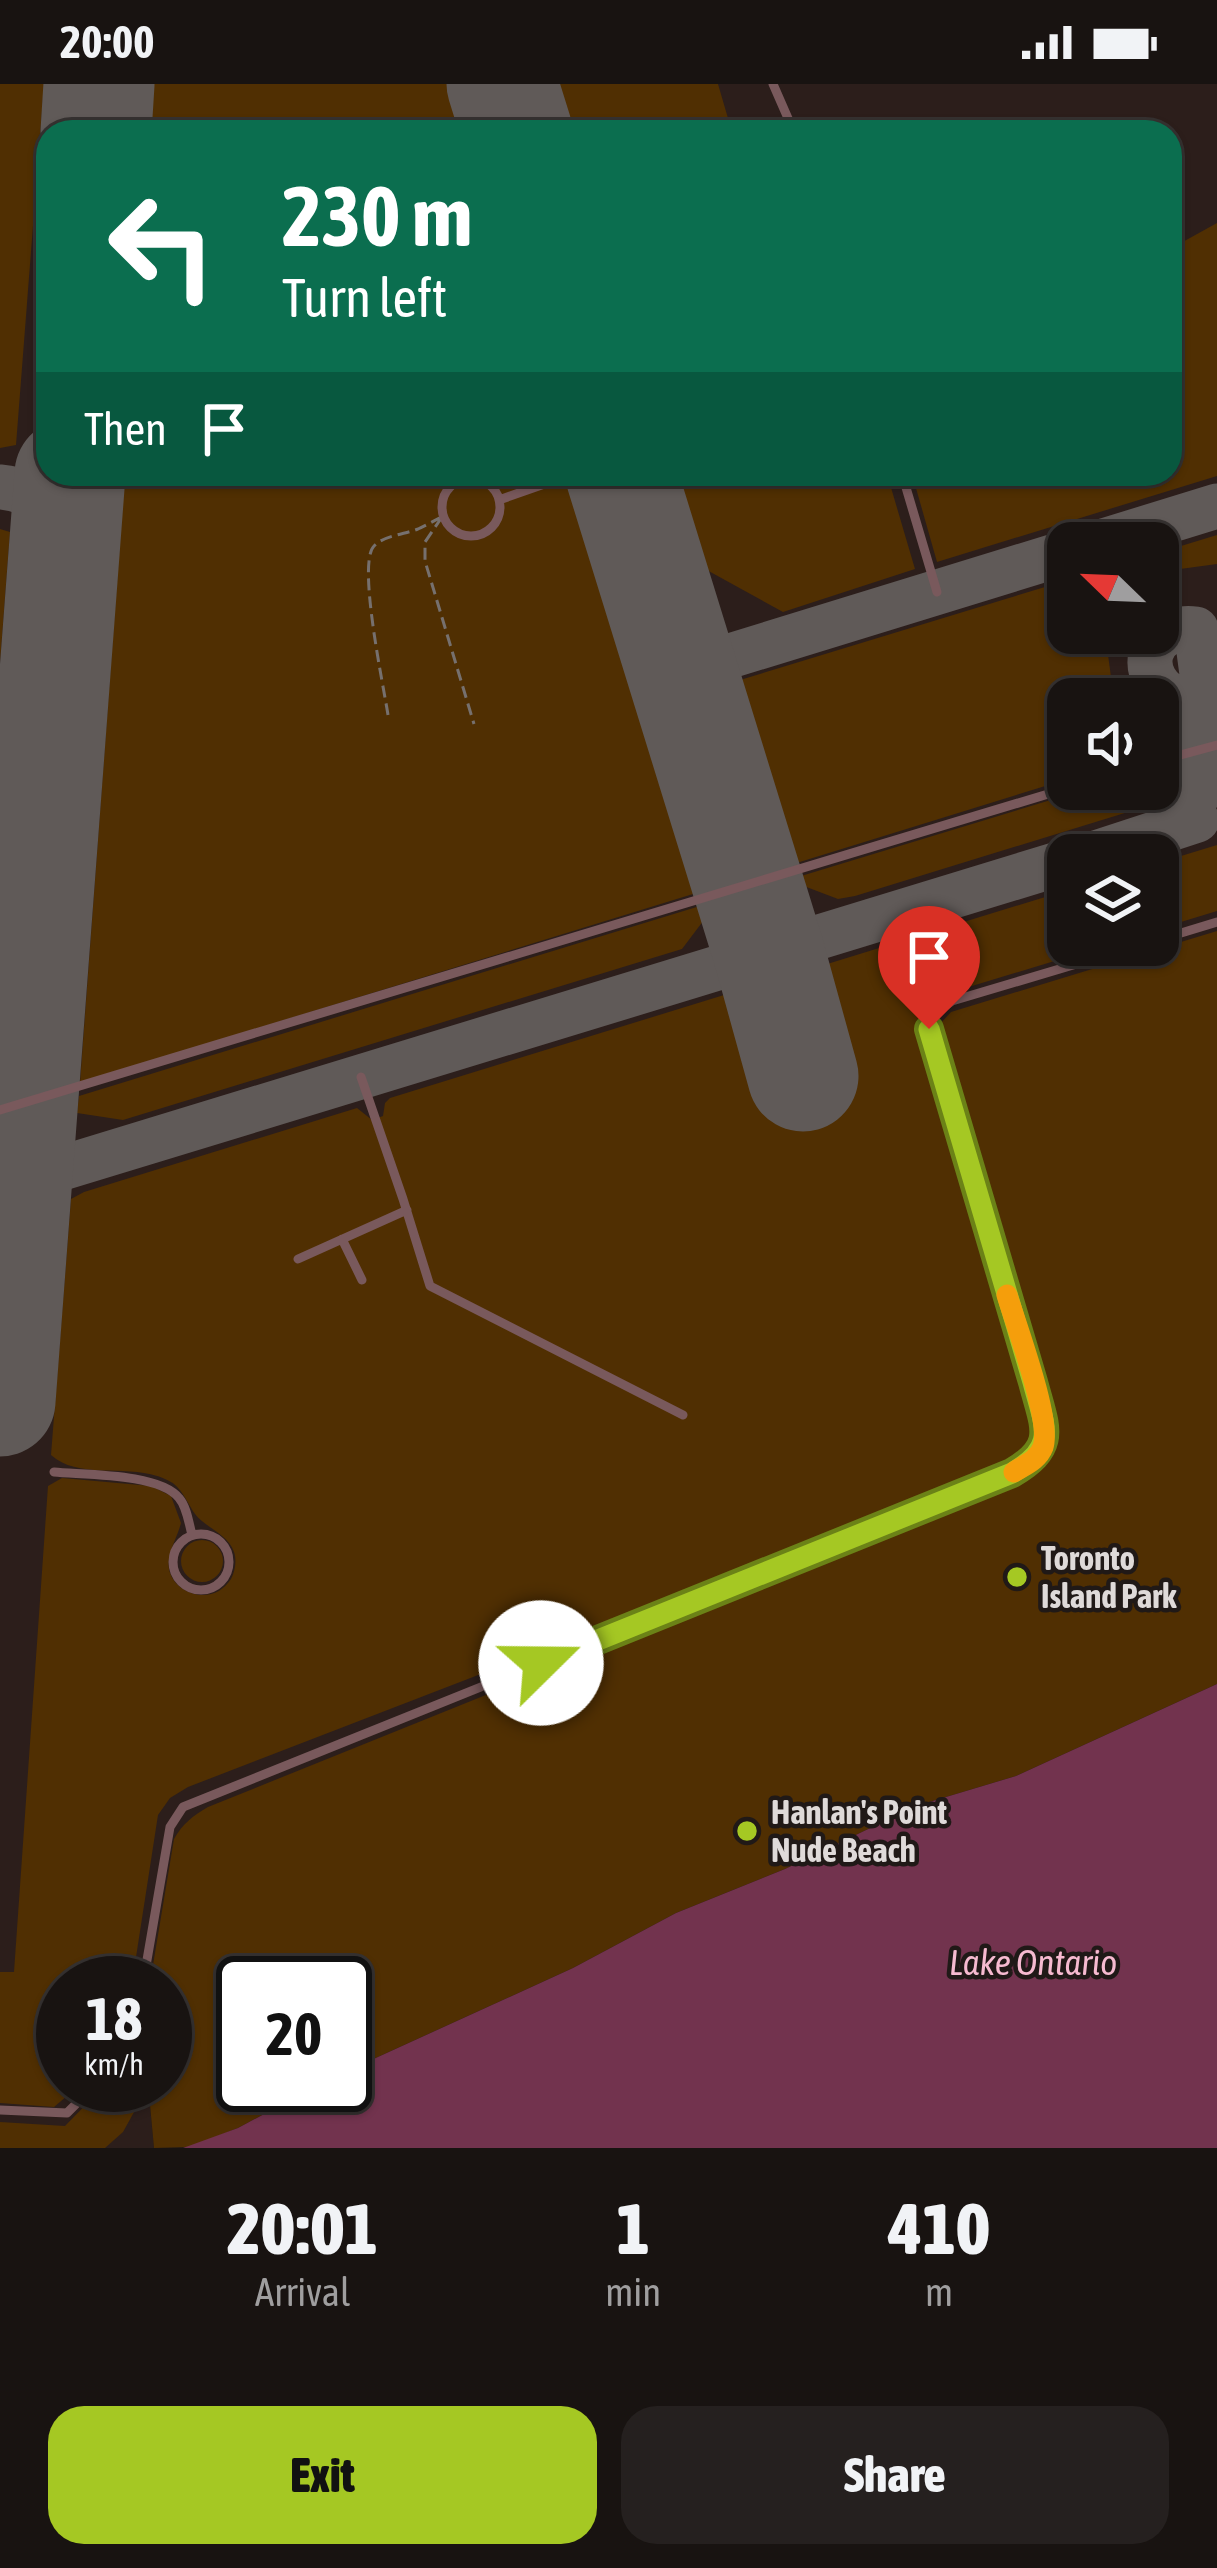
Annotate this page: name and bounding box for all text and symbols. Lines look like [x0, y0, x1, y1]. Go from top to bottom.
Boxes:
text: 20:00 [60, 16, 154, 68]
icon: left [84, 168, 240, 324]
text: 230 m [282, 168, 472, 264]
text: Turn left [282, 267, 447, 328]
icon: arrive [191, 396, 257, 462]
text: Then [84, 403, 167, 455]
north arrow [1047, 522, 1179, 654]
map controls [1047, 522, 1179, 966]
button: sound [1047, 678, 1179, 810]
button: layers [1047, 834, 1179, 966]
pin [878, 906, 980, 1029]
icon: arrive [896, 924, 962, 990]
place label: Toronto Island Park [1041, 1539, 1177, 1615]
marker: Toronto Island Park [1004, 1564, 1030, 1590]
position arrow [478, 1600, 604, 1726]
place label: Hanlan's Point Nude Beach [771, 1793, 947, 1869]
marker: Hanlan's Point Nude Beach [734, 1818, 760, 1844]
water label: Lake Ontario [949, 1941, 1117, 1983]
speed limit sign: 20 [216, 1956, 372, 2112]
text: 18 [86, 1984, 142, 2053]
text: km/h [84, 2047, 144, 2081]
text: 20:01 [227, 2187, 378, 2269]
text: 1 [616, 2187, 650, 2269]
text: 410 [888, 2187, 990, 2269]
text: Arrival [255, 2270, 350, 2314]
text: min [605, 2270, 661, 2314]
text: m [925, 2270, 953, 2314]
button: Exit [48, 2406, 597, 2544]
button: Share [621, 2406, 1169, 2544]

